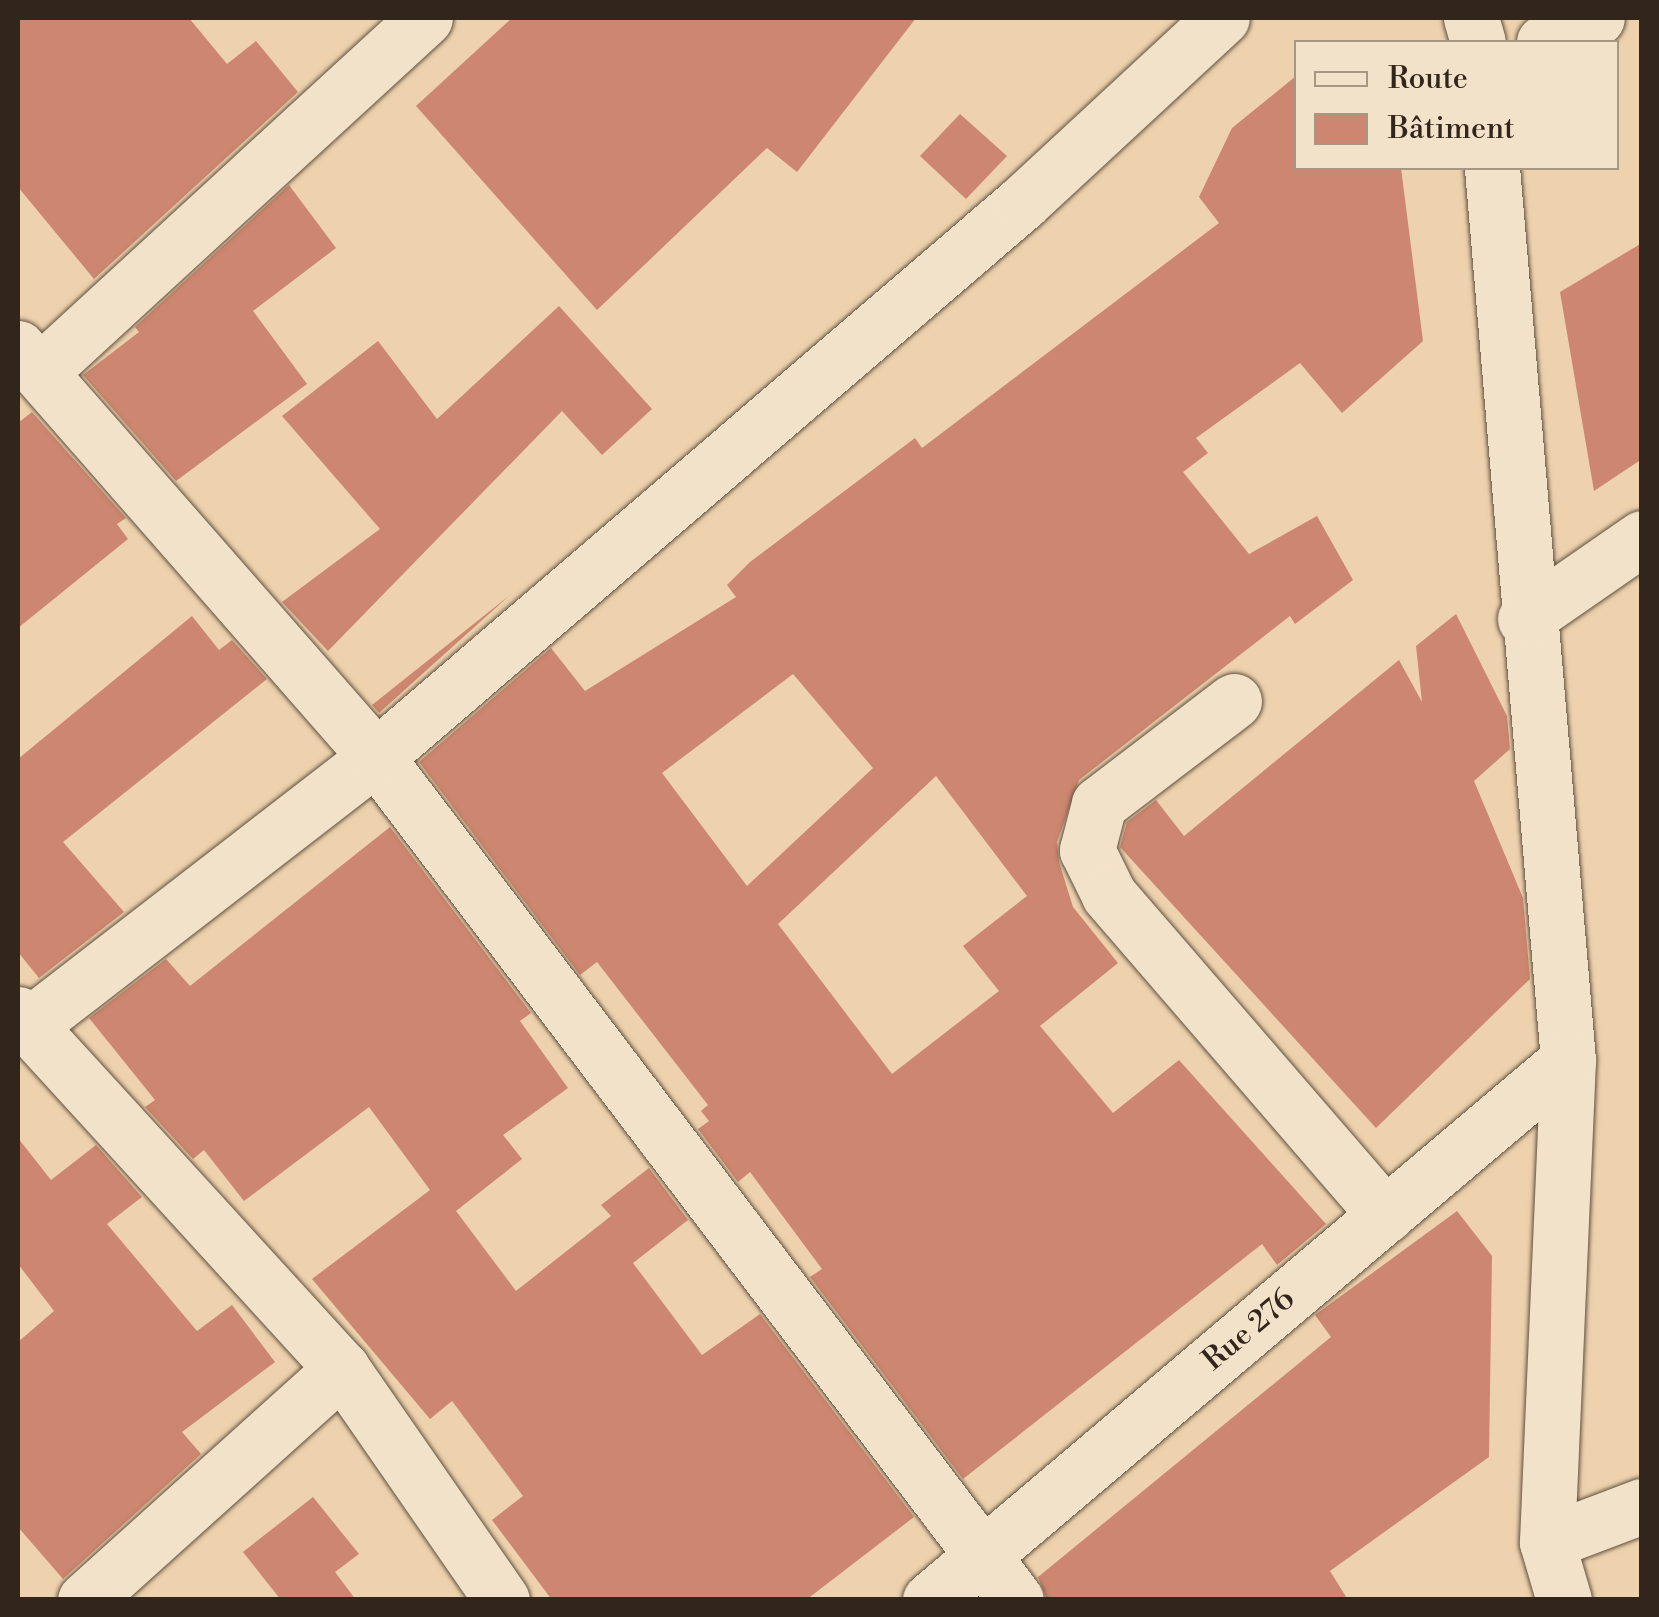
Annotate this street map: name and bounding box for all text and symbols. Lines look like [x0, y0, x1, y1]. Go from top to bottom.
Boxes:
legend [1294, 40, 1619, 170]
text: Route [1388, 60, 1468, 98]
text: Bâtiment [1388, 110, 1515, 148]
street label: Rue 276 [1196, 1281, 1302, 1379]

